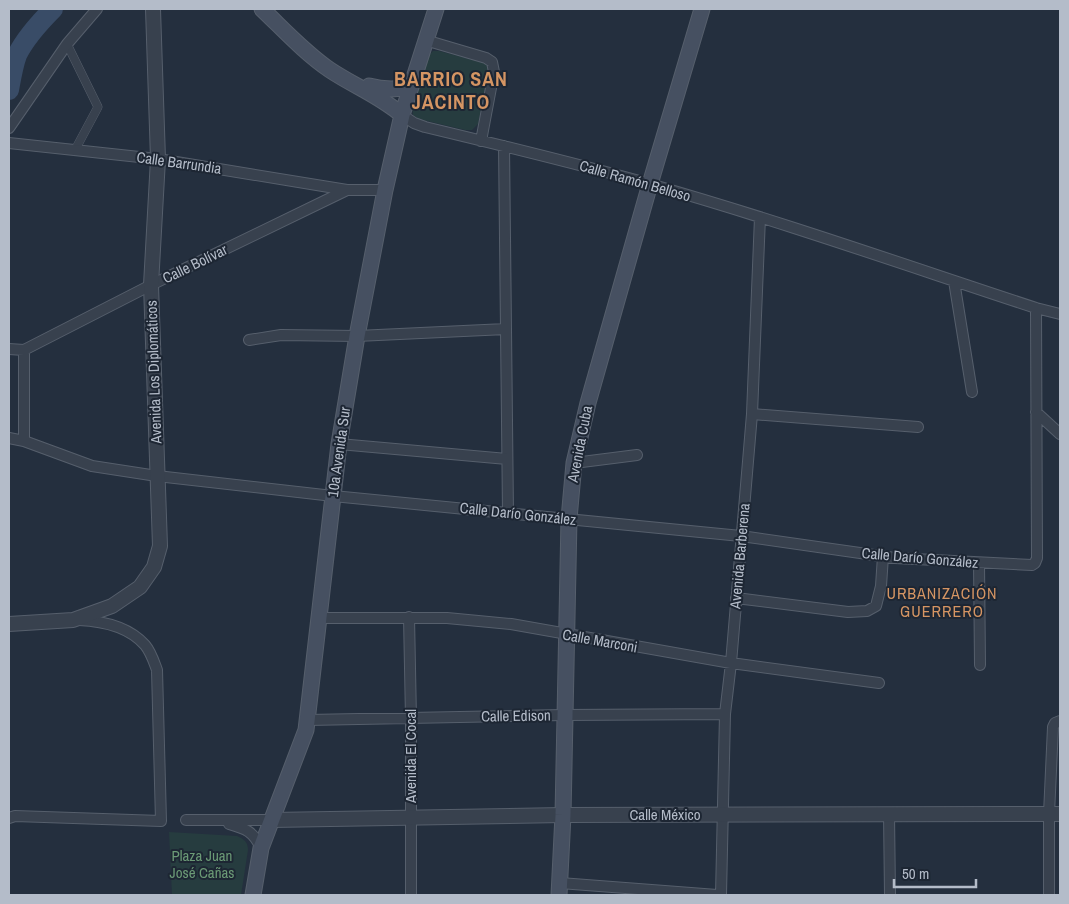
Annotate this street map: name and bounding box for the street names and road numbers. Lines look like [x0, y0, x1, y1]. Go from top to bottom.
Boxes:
street label: Calle Barrundia [135, 146, 223, 179]
street label: Calle Ramón Belloso [577, 155, 693, 206]
street label: Calle Bolívar [159, 239, 231, 288]
street label: Avenida Los Diplomáticos [141, 300, 167, 445]
street label: Avenida Cuba [562, 404, 597, 485]
street label: 10a Avenida Sur [322, 406, 355, 498]
street label: Calle Darío González [459, 497, 577, 530]
street label: Avenida Barberena [724, 502, 755, 611]
street label: Calle Darío González [861, 542, 979, 573]
street label: Calle Marconi [561, 624, 639, 657]
street label: Calle Edison [481, 704, 551, 727]
street label: Avenida El Cocal [400, 709, 421, 804]
street label: Calle México [629, 804, 701, 825]

